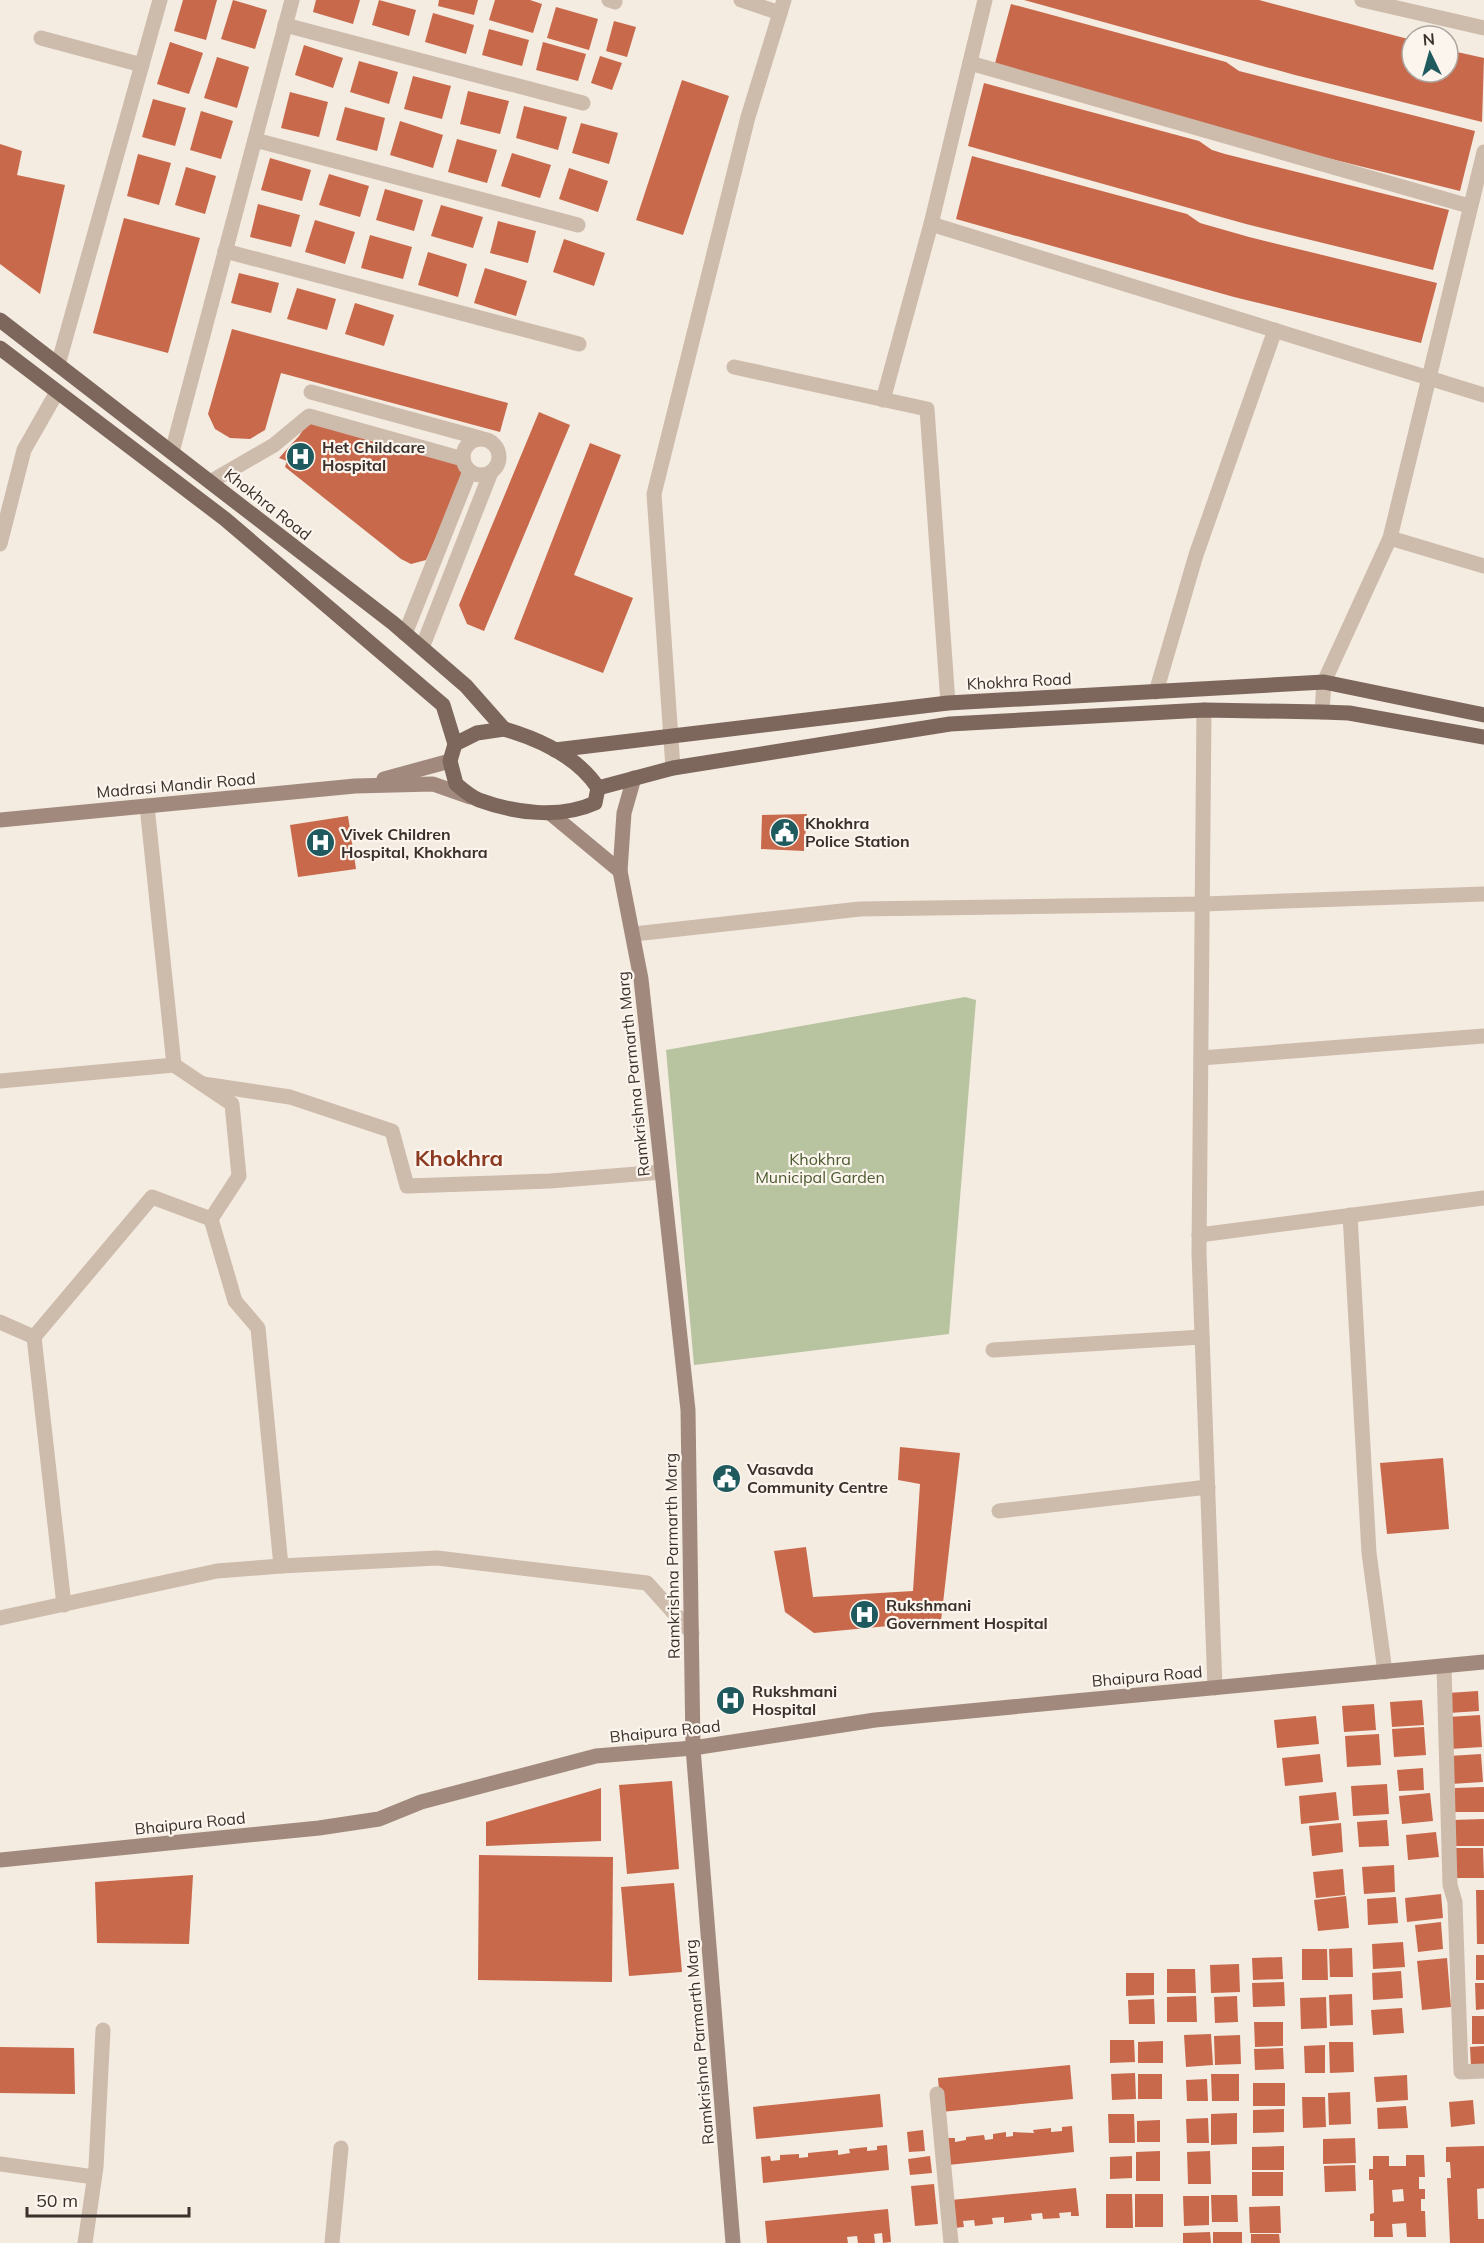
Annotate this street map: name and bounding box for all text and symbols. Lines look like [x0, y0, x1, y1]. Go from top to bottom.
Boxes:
north arrow [1400, 24, 1460, 84]
text: N [1422, 29, 1436, 50]
place label: Het Childcare Hospital [322, 437, 426, 475]
hospital icon: Het Childcare Hospital [285, 440, 317, 472]
street label: Khokhra Road [220, 464, 316, 544]
street label: Khokhra Road [966, 668, 1072, 694]
street label: Madrasi Mandir Road [96, 768, 256, 802]
place label: Khokhra Police Station [805, 813, 910, 851]
public building icon: Khokhra Police Station [768, 816, 800, 848]
place label: Vivek Children Hospital, Khokhara [340, 824, 488, 862]
hospital icon: Vivek Children Hospital, Khokhara [304, 827, 336, 859]
street label: Ramkrishna Parmarth Marg [612, 970, 654, 1178]
district label: Khokhra [415, 1144, 503, 1172]
park label: Khokhra Municipal Garden [755, 1149, 885, 1187]
street label: Ramkrishna Parmarth Marg [660, 1453, 684, 1659]
place label: Vasavda Community Centre [746, 1459, 888, 1497]
public building icon: Vasavda Community Centre [710, 1462, 742, 1494]
place label: Rukshmani Government Hospital [886, 1595, 1048, 1633]
hospital icon: Rukshmani Government Hospital [849, 1598, 881, 1630]
street label: Bhaipura Road [1091, 1661, 1203, 1691]
place label: Rukshmani Hospital [752, 1681, 837, 1719]
hospital icon: Rukshmani Hospital [715, 1684, 747, 1716]
street label: Bhaipura Road [609, 1715, 721, 1747]
street label: Bhaipura Road [134, 1807, 246, 1839]
street label: Ramkrishna Parmarth Marg [680, 1938, 718, 2146]
scale bar [27, 2180, 189, 2218]
text: 50 m [36, 2189, 78, 2212]

